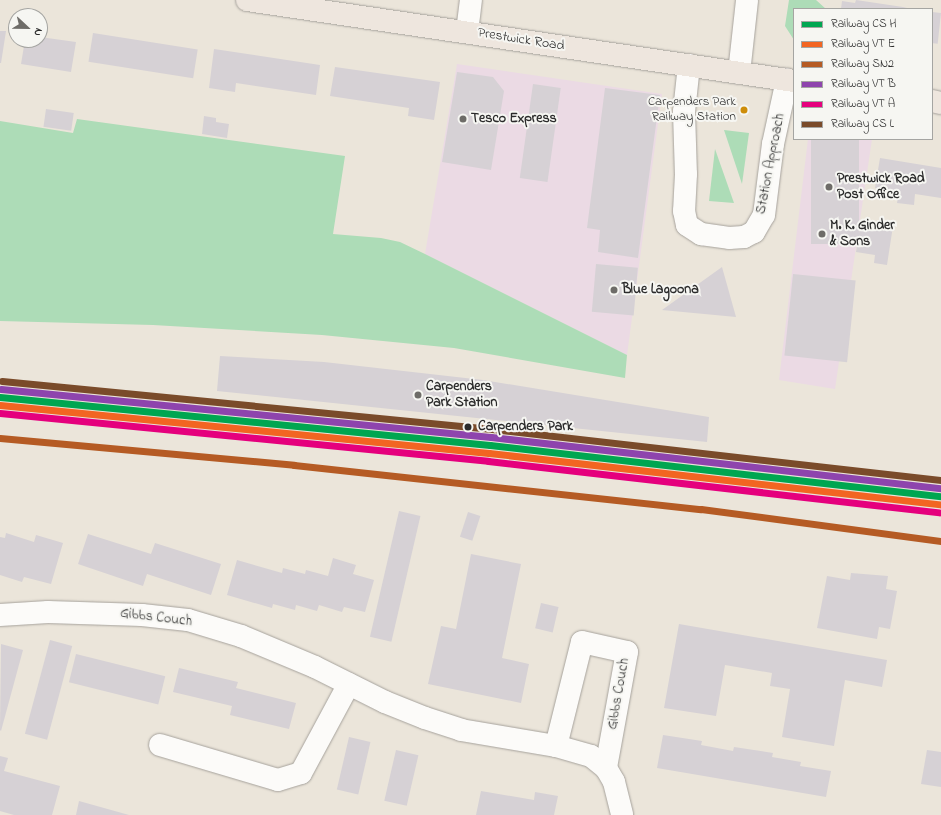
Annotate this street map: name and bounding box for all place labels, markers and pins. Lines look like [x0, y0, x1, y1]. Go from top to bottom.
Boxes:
place label: Carpenders Park Railway Station [648, 95, 736, 126]
marker: Carpenders Park Railway Station [739, 105, 749, 115]
place label: Tesco Express [471, 111, 557, 127]
marker: Tesco Express [458, 114, 468, 124]
place label: Prestwick Road Post Office [837, 171, 925, 204]
marker: Prestwick Road Post Office [824, 182, 834, 192]
place label: M. K. Ginder & Sons [830, 218, 895, 250]
marker: M. K. Ginder & Sons [817, 229, 827, 239]
place label: Blue Lagoona [622, 282, 699, 298]
marker: Blue Lagoona [609, 285, 619, 295]
place label: Carpenders Park Station [426, 379, 497, 412]
marker: Carpenders Park Station [413, 390, 423, 400]
place label: Carpenders Park [478, 419, 573, 435]
marker: Carpenders Park [461, 420, 475, 434]

